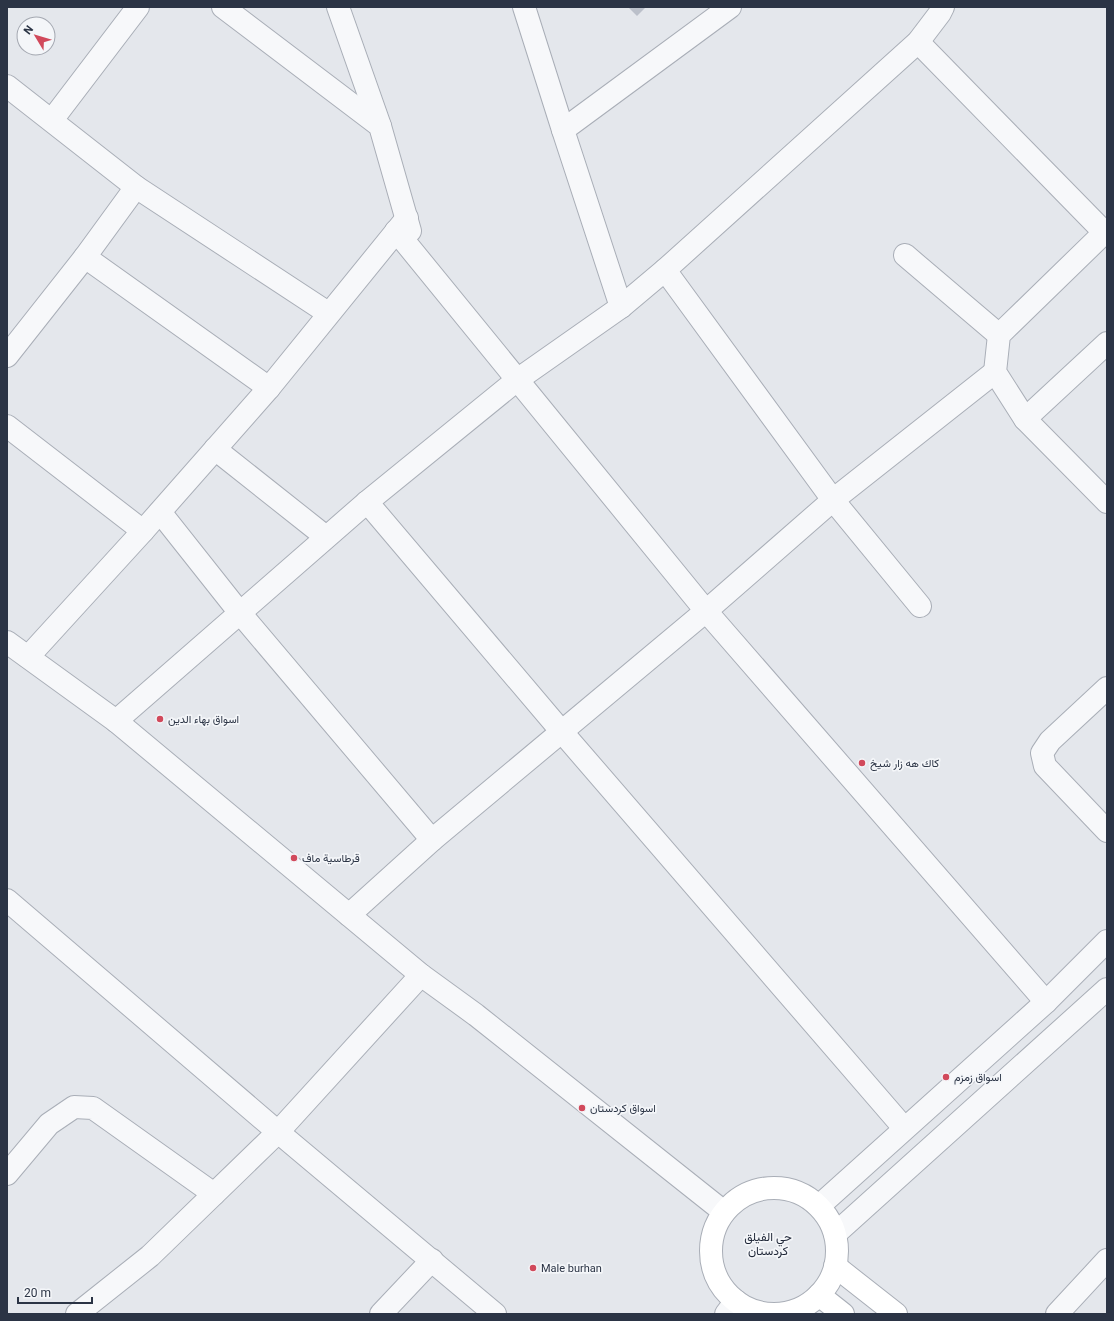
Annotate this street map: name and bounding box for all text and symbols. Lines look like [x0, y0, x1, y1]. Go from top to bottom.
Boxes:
north arrow [16, 16, 56, 56]
text: N [21, 23, 36, 37]
place label: اسواق بهاء الدين [168, 713, 239, 726]
marker: اسواق بهاء الدين [155, 714, 165, 724]
place label: كاك هه زار شيخ [870, 757, 939, 771]
marker: كاك هه زار شيخ [857, 758, 867, 768]
place label: قرطاسية ماف [302, 852, 360, 865]
marker: قرطاسية ماف [289, 853, 299, 863]
place label: اسواق زمزم [954, 1071, 1002, 1085]
marker: اسواق زمزم [941, 1072, 951, 1082]
place label: اسواق كردستان [590, 1102, 656, 1115]
marker: اسواق كردستان [577, 1103, 587, 1113]
district label: حي الفيلق كردستان [744, 1230, 792, 1259]
place label: Male burhan [541, 1262, 602, 1275]
marker: Male burhan [528, 1263, 538, 1273]
scale bar [18, 1279, 92, 1305]
text: 20 m [24, 1286, 51, 1300]

